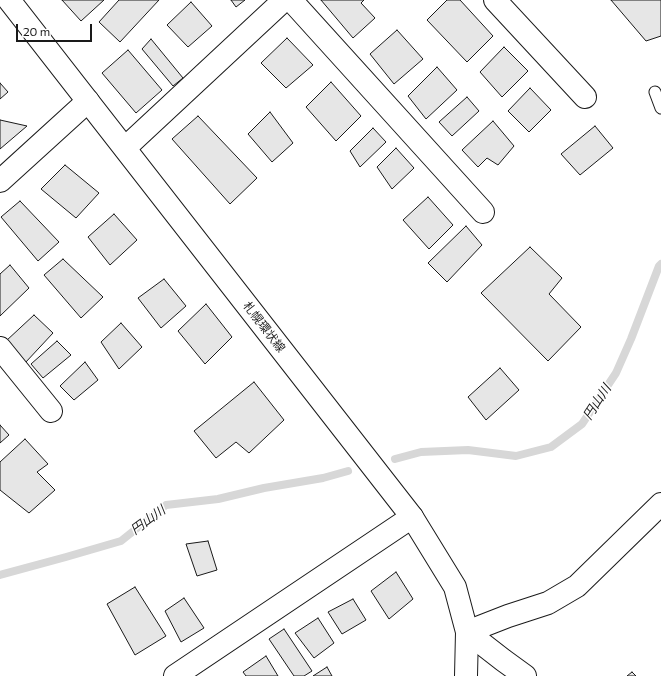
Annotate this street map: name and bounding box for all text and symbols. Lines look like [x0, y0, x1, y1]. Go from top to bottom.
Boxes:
scale bar [18, 16, 94, 42]
text: 20 m [23, 24, 50, 38]
street label: 札幌環状線 [240, 299, 288, 355]
water label: 円山川 [580, 381, 614, 423]
water label: 円山川 [128, 502, 168, 538]

